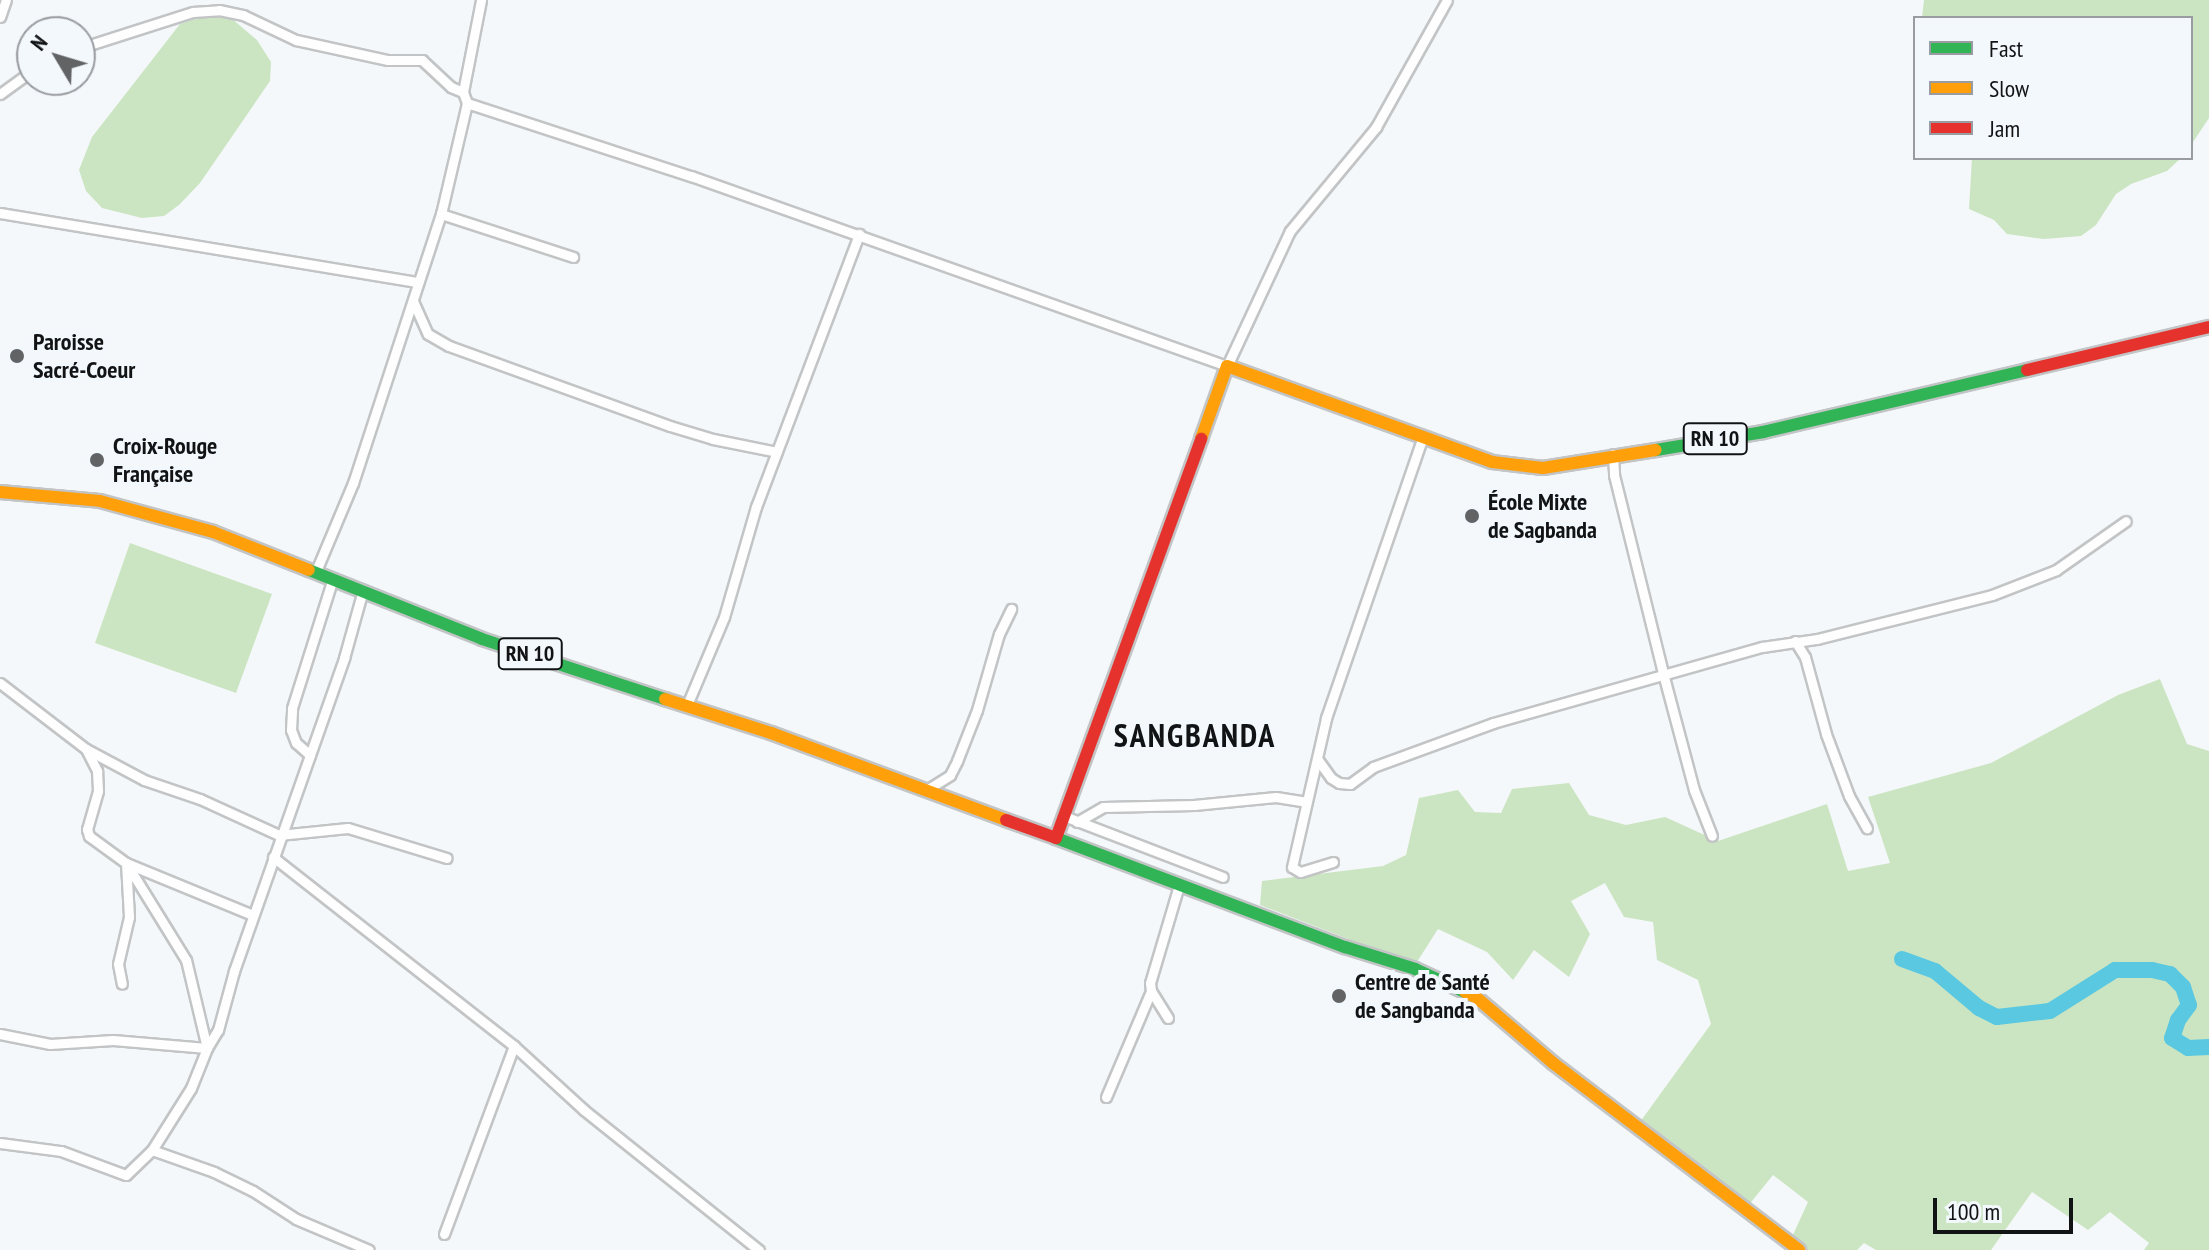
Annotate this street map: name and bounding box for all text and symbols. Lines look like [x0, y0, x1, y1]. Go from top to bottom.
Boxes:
north arrow [16, 16, 96, 96]
legend [1913, 16, 2193, 160]
text: N [24, 29, 53, 56]
text: Fast [1989, 33, 2023, 64]
text: Slow [1989, 73, 2029, 104]
text: Jam [1989, 113, 2020, 144]
place label: Paroisse Sacré-Coeur [33, 328, 135, 384]
marker: Paroisse Sacré-Coeur [8, 347, 26, 365]
road number: RN 10 [1681, 421, 1749, 457]
place label: Croix-Rouge Française [113, 432, 217, 488]
marker: Croix-Rouge Française [88, 451, 106, 469]
place label: École Mixte de Sagbanda [1488, 488, 1597, 544]
marker: École Mixte de Sagbanda [1463, 507, 1481, 525]
road number: RN 10 [496, 636, 564, 672]
district label: SANGBANDA [1114, 716, 1276, 754]
place label: Centre de Santé de Sangbanda [1355, 968, 1490, 1024]
marker: Centre de Santé de Sangbanda [1330, 987, 1348, 1005]
scale bar [1937, 1182, 2077, 1232]
text: 100 m [1947, 1196, 2000, 1227]

